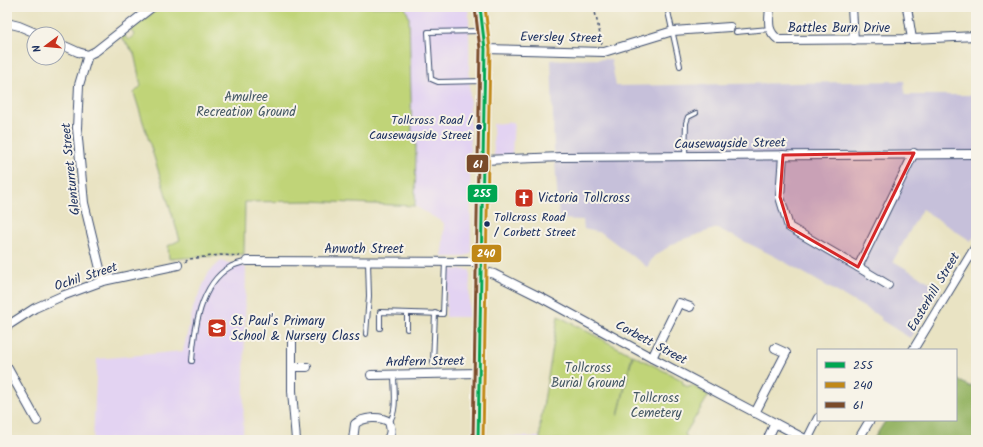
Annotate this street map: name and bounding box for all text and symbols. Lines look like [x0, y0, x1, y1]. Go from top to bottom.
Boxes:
street label: Battles Burn Drive [788, 18, 890, 39]
north arrow [26, 26, 66, 66]
street label: Eversley Street [520, 27, 603, 49]
text: N [28, 43, 47, 54]
park label: Amulree Recreation Ground [196, 87, 296, 123]
place label: Tollcross Road / Causewayside Street [369, 111, 473, 145]
street label: Glenturret Street [56, 121, 86, 216]
marker: Tollcross Road / Causewayside Street [474, 122, 484, 132]
street label: Causewayside Street [674, 133, 787, 155]
line badge: 61 [466, 154, 489, 173]
text: 61 [473, 156, 483, 174]
line badge: 255 [467, 184, 498, 203]
text: 255 [473, 185, 492, 203]
church icon: Victoria Tollcross [513, 187, 535, 209]
place label: Victoria Tollcross [538, 188, 630, 209]
place label: Tollcross Road / Corbett Street [494, 208, 576, 242]
marker: Tollcross Road / Corbett Street [482, 219, 492, 229]
street label: Anwoth Street [324, 239, 405, 260]
line badge: 240 [471, 244, 502, 263]
text: 240 [477, 245, 495, 263]
street label: Easterhill Street [902, 248, 966, 336]
street label: Ochil Street [52, 257, 121, 297]
place label: St Paul's Primary School & Nursery Class [231, 311, 360, 347]
street label: Corbett Street [611, 315, 692, 371]
school or university icon: St Paul's Primary School & Nursery Class [206, 317, 228, 339]
legend [817, 349, 957, 421]
street label: Ardfern Street [385, 351, 466, 373]
text: 255 [853, 356, 874, 375]
park label: Tollcross Burial Ground [551, 358, 626, 394]
text: 240 [853, 376, 873, 395]
park label: Tollcross Cemetery [630, 388, 682, 424]
text: 61 [853, 396, 864, 415]

